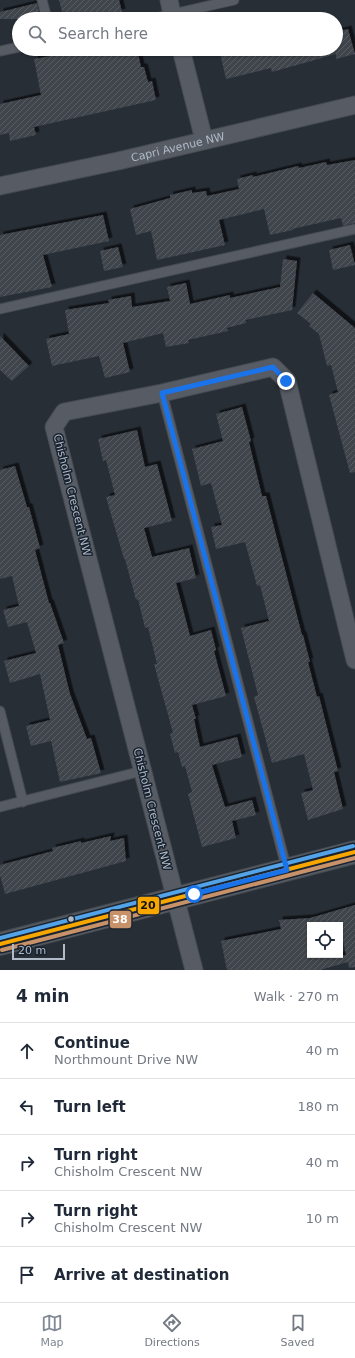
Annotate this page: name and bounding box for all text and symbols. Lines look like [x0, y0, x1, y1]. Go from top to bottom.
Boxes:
search box [12, 12, 343, 56]
icon: search [26, 23, 48, 45]
text: Search here [58, 25, 148, 43]
street label: Capri Avenue NW [129, 129, 226, 164]
route end [277, 372, 295, 390]
street label: Chisholm Crescent NW [51, 433, 94, 558]
street label: Chisholm Crescent NW [131, 747, 174, 872]
route start [185, 885, 203, 903]
line badge: 20 [137, 896, 160, 915]
text: 20 [140, 899, 156, 912]
line badge: 38 [109, 910, 132, 929]
text: 38 [112, 913, 128, 926]
unlabelled marker [66, 914, 76, 924]
map controls [307, 922, 343, 958]
button: locate [307, 922, 343, 958]
scale bar [12, 942, 65, 961]
text: 20 m [18, 944, 46, 957]
text: 4 min [16, 986, 69, 1006]
text: Walk · 270 m [254, 989, 339, 1004]
text: Continue [54, 1034, 130, 1052]
icon: ahead [16, 1040, 38, 1062]
text: 40 m [306, 1043, 339, 1058]
text: Northmount Drive NW [54, 1052, 198, 1067]
icon: left [16, 1096, 38, 1118]
text: Turn left [54, 1098, 126, 1116]
text: 180 m [297, 1099, 339, 1114]
text: Turn right [54, 1146, 138, 1164]
icon: right [16, 1152, 38, 1174]
text: 40 m [306, 1155, 339, 1170]
text: Chisholm Crescent NW [54, 1164, 202, 1179]
text: Turn right [54, 1202, 138, 1220]
icon: right [16, 1208, 38, 1230]
text: 10 m [306, 1211, 339, 1226]
text: Chisholm Crescent NW [54, 1220, 202, 1235]
icon: arrive [16, 1264, 38, 1286]
text: Arrive at destination [54, 1266, 229, 1284]
tab: Map [40, 1312, 64, 1349]
tab: Directions [144, 1312, 200, 1349]
tab: Saved [281, 1312, 315, 1349]

